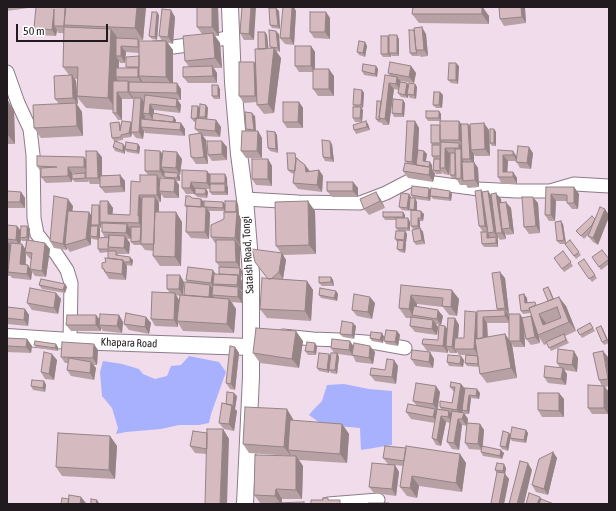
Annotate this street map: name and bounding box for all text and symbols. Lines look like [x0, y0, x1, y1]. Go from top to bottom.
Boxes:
scale bar [18, 16, 110, 42]
text: 50 m [23, 24, 45, 38]
street label: Sataish Road, Tongi [239, 216, 257, 294]
street label: Khapara Road [100, 335, 158, 351]

